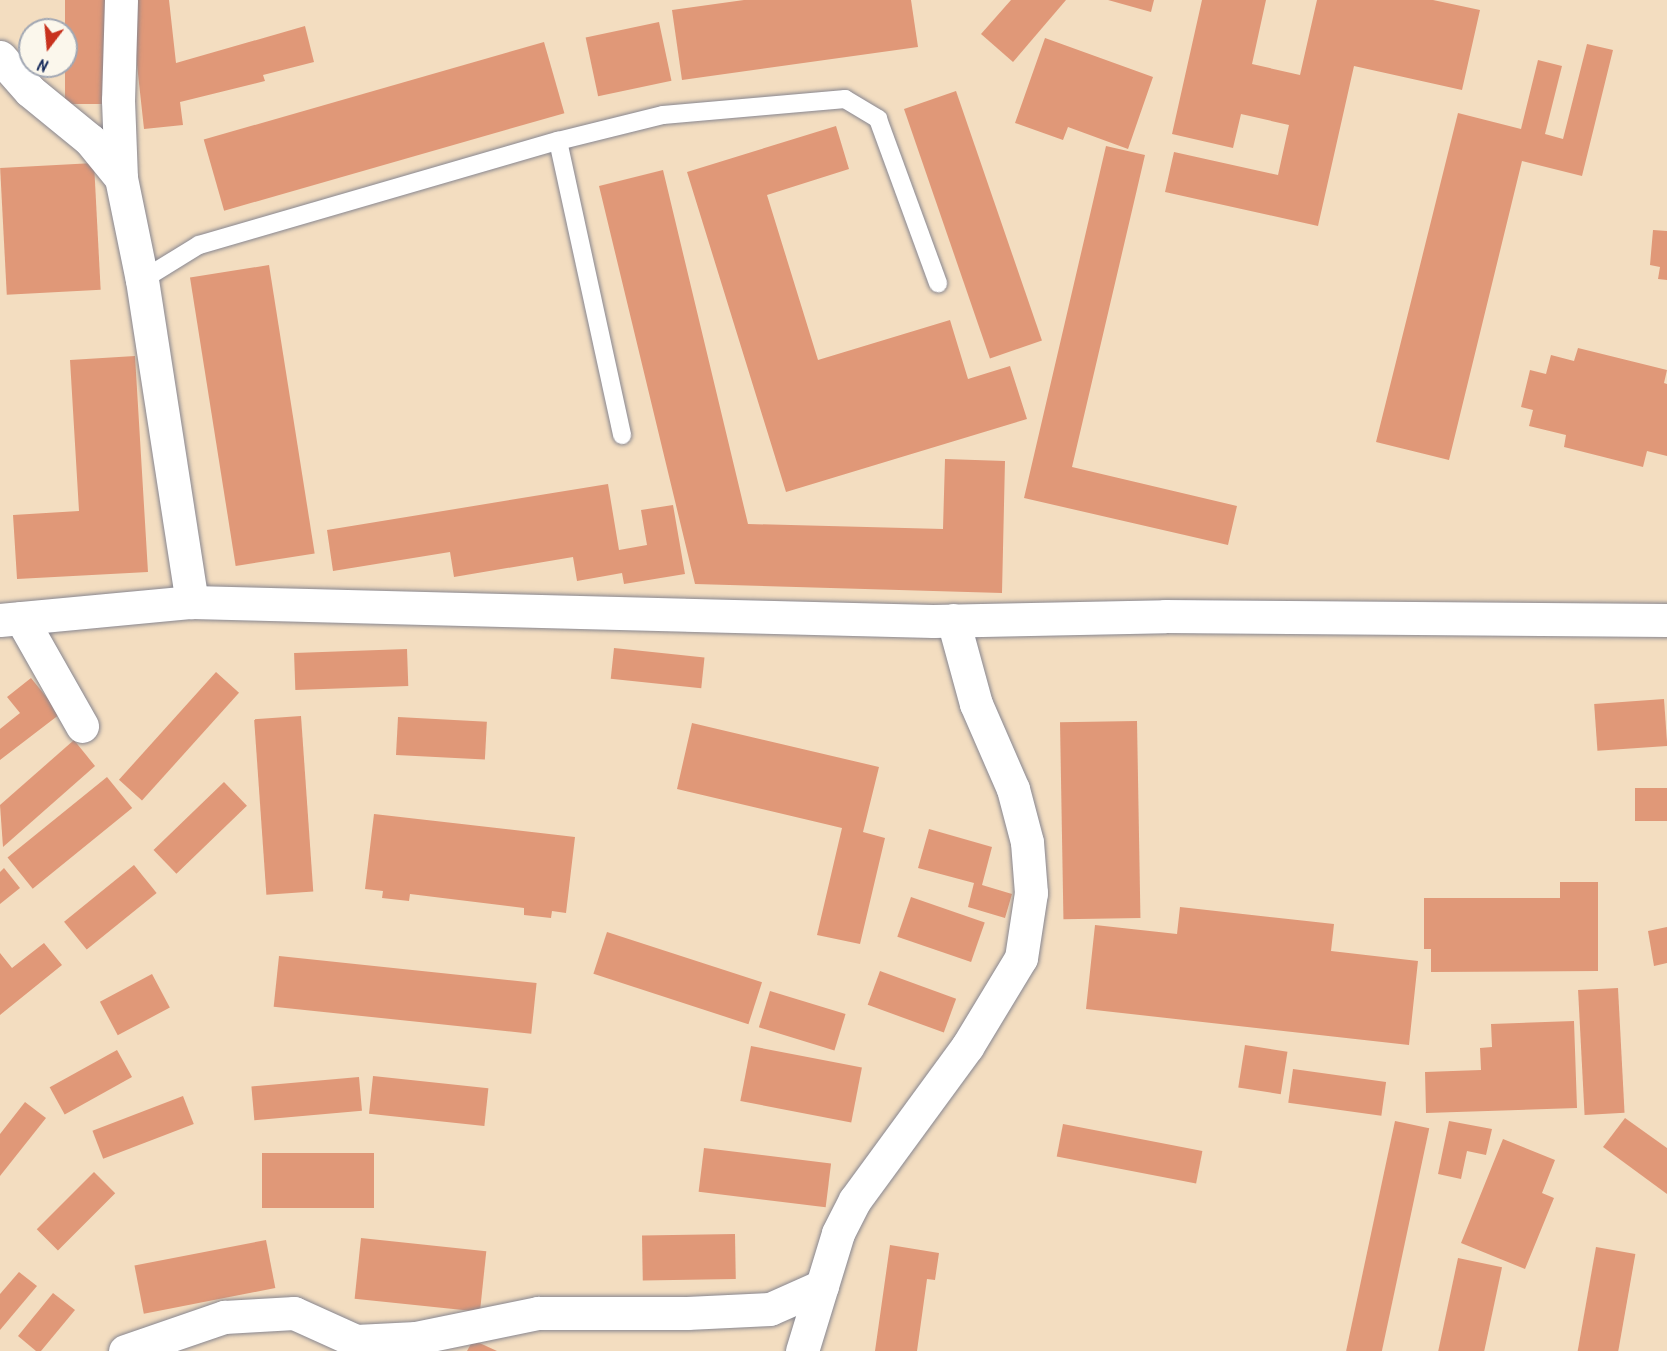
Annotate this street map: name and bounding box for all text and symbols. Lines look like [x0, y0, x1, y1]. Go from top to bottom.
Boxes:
north arrow [18, 18, 78, 78]
text: N [35, 50, 52, 77]

